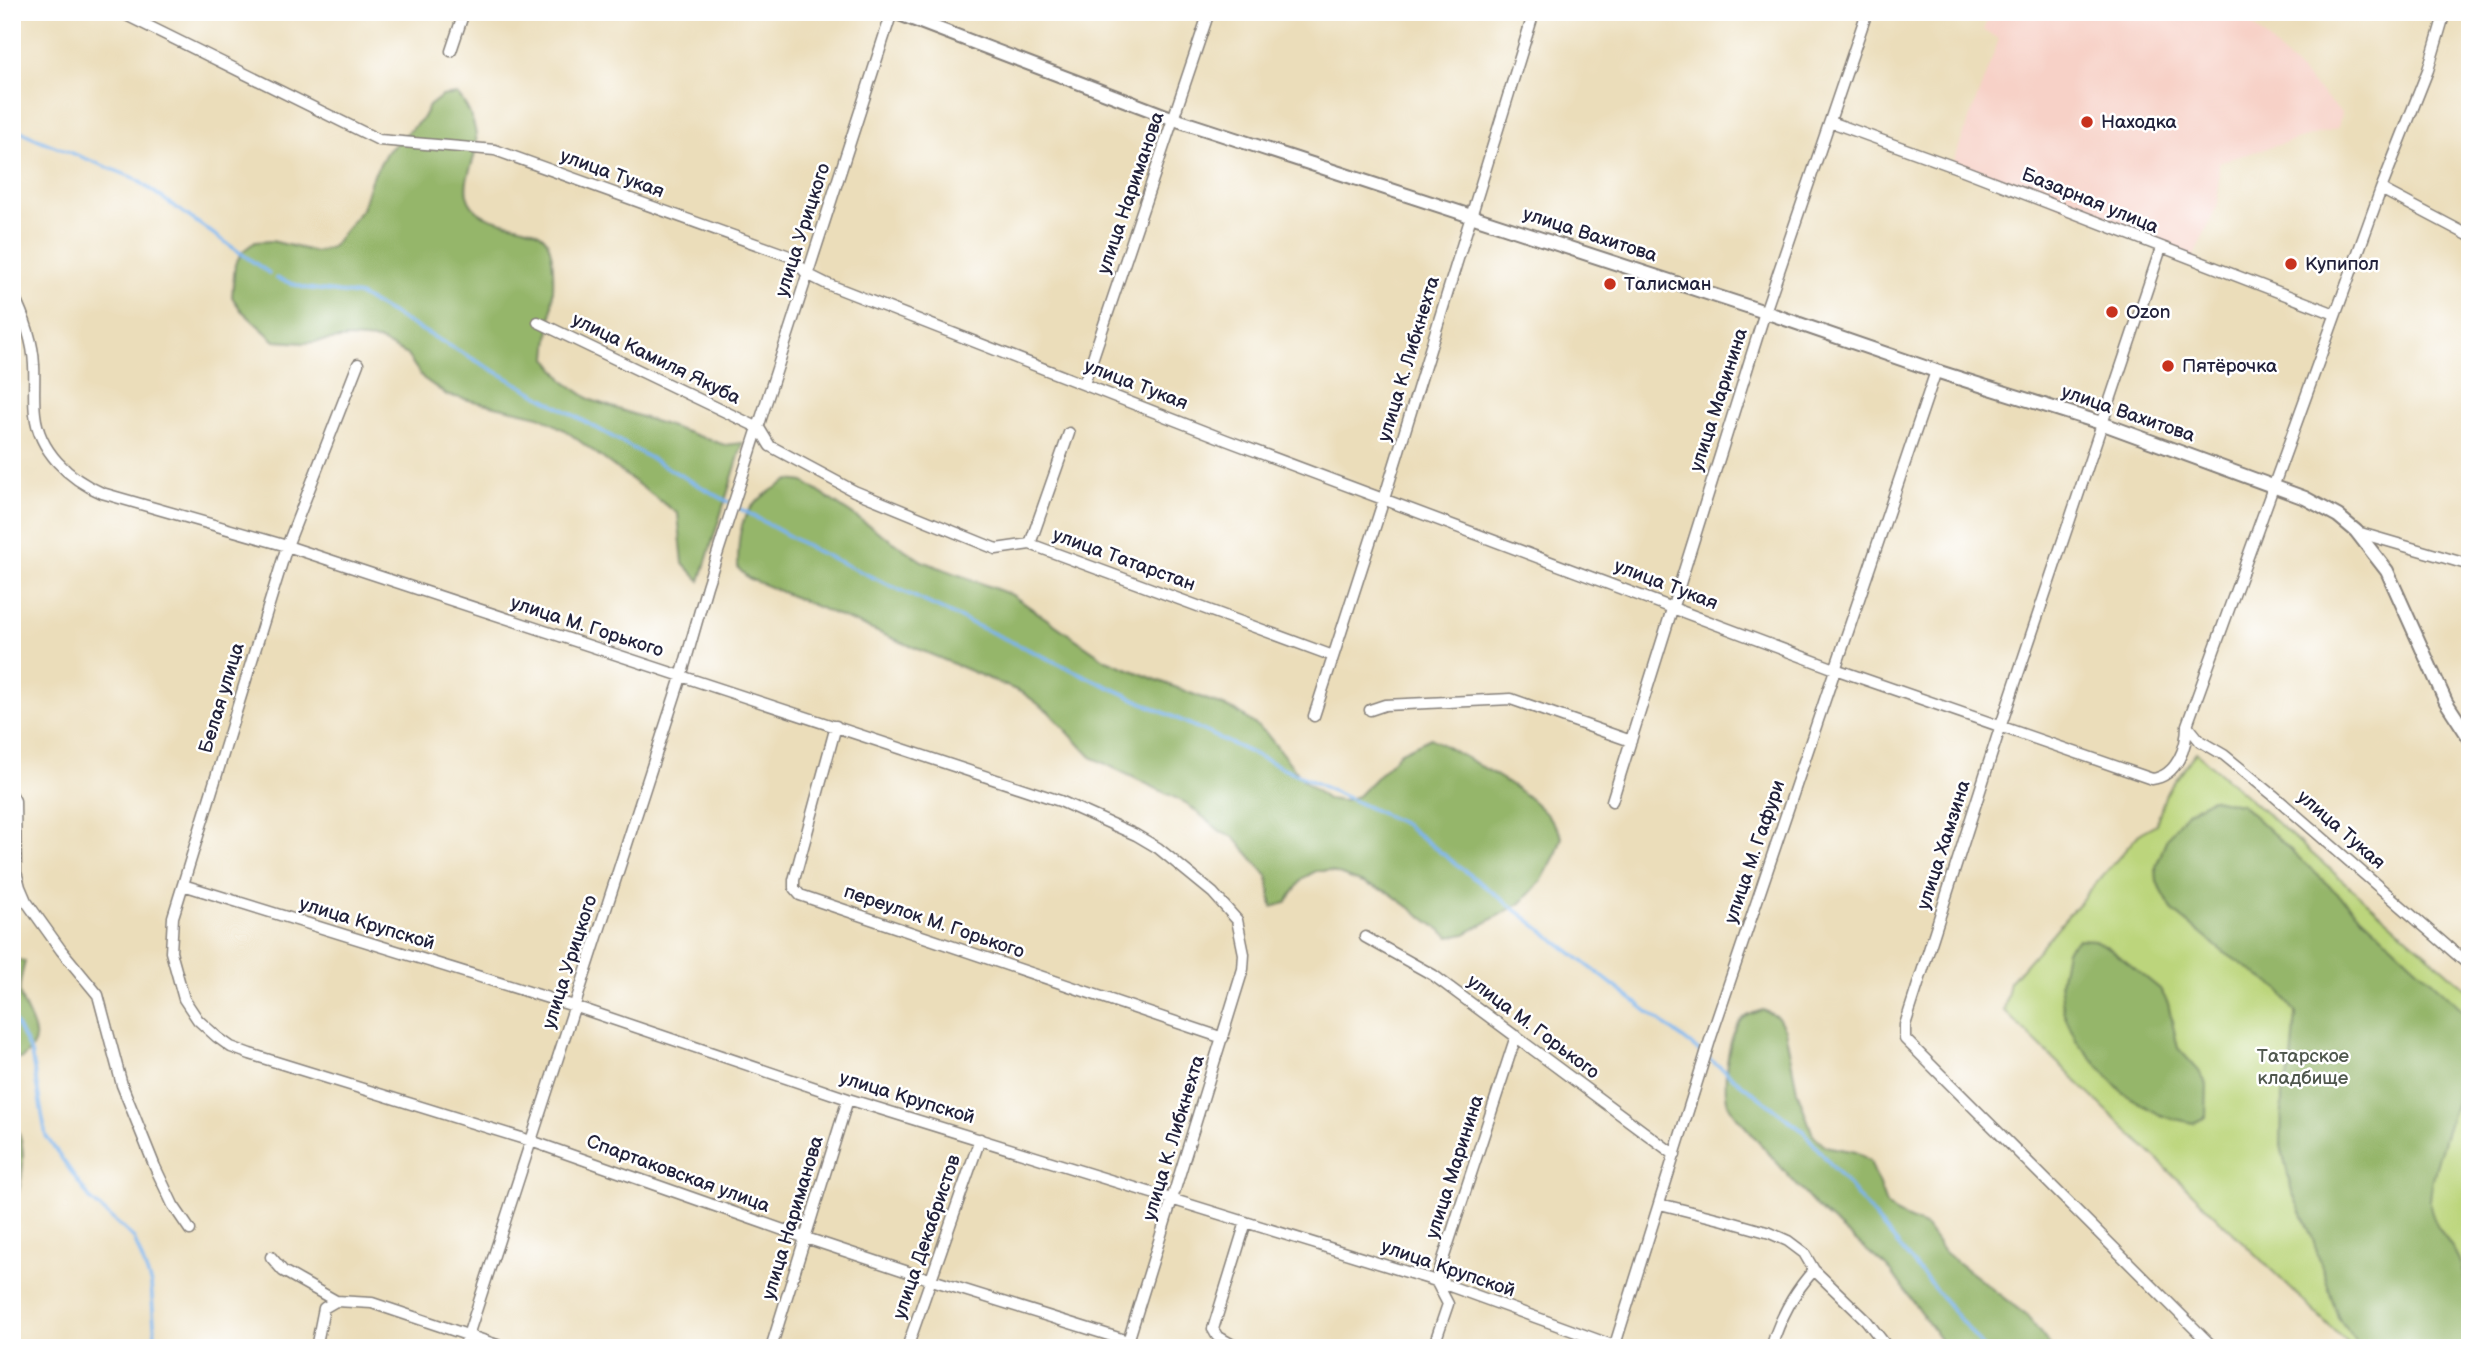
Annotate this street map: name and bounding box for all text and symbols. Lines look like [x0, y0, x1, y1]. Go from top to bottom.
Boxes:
street label: улица Нариманова [1092, 109, 1170, 277]
place label: Находка [2101, 111, 2177, 134]
marker: Находка [2079, 114, 2095, 130]
street label: улица Тукая [557, 145, 667, 203]
street label: улица Урицкого [771, 160, 835, 300]
street label: Базарная улица [2018, 163, 2162, 239]
street label: улица Вахитова [1520, 202, 1660, 268]
place label: Купипол [2305, 253, 2379, 276]
marker: Купипол [2283, 256, 2299, 272]
place label: Талисман [1624, 273, 1712, 296]
street label: улица К. Либкнехта [1373, 274, 1445, 444]
marker: Талисман [1602, 276, 1618, 292]
place label: Ozon [2126, 301, 2171, 324]
marker: Ozon [2104, 304, 2120, 320]
street label: улица Камиля Якуба [568, 308, 744, 410]
street label: улица Маринина [1685, 325, 1753, 475]
street label: улица Тукая [1081, 355, 1191, 415]
place label: Пятёрочка [2182, 355, 2277, 378]
marker: Пятёрочка [2160, 358, 2176, 374]
street label: улица Вахитова [2058, 380, 2198, 448]
street label: улица Татарстан [1050, 524, 1198, 596]
street label: улица Тукая [1611, 555, 1721, 615]
street label: улица М. Горького [508, 591, 666, 663]
street label: Белая улица [194, 640, 250, 756]
street label: улица М. Гафури [1720, 777, 1790, 927]
street label: улица Хамзина [1912, 777, 1976, 913]
street label: улица Тукая [2292, 786, 2390, 874]
street label: переулок М. Горького [841, 880, 1027, 964]
street label: улица Крупской [297, 892, 437, 956]
street label: улица Урицкого [538, 892, 602, 1032]
street label: улица М. Горького [1462, 970, 1604, 1084]
park label: Татарское кладбище [2257, 1045, 2350, 1090]
street label: улица К. Либкнехта [1138, 1053, 1210, 1223]
street label: улица Крупской [837, 1066, 977, 1130]
street label: улица Маринина [1421, 1092, 1489, 1242]
street label: Спартаковская улица [583, 1130, 773, 1218]
street label: улица Нариманова [757, 1133, 829, 1303]
street label: улица Декабристов [888, 1152, 966, 1322]
street label: улица Крупской [1378, 1235, 1518, 1303]

